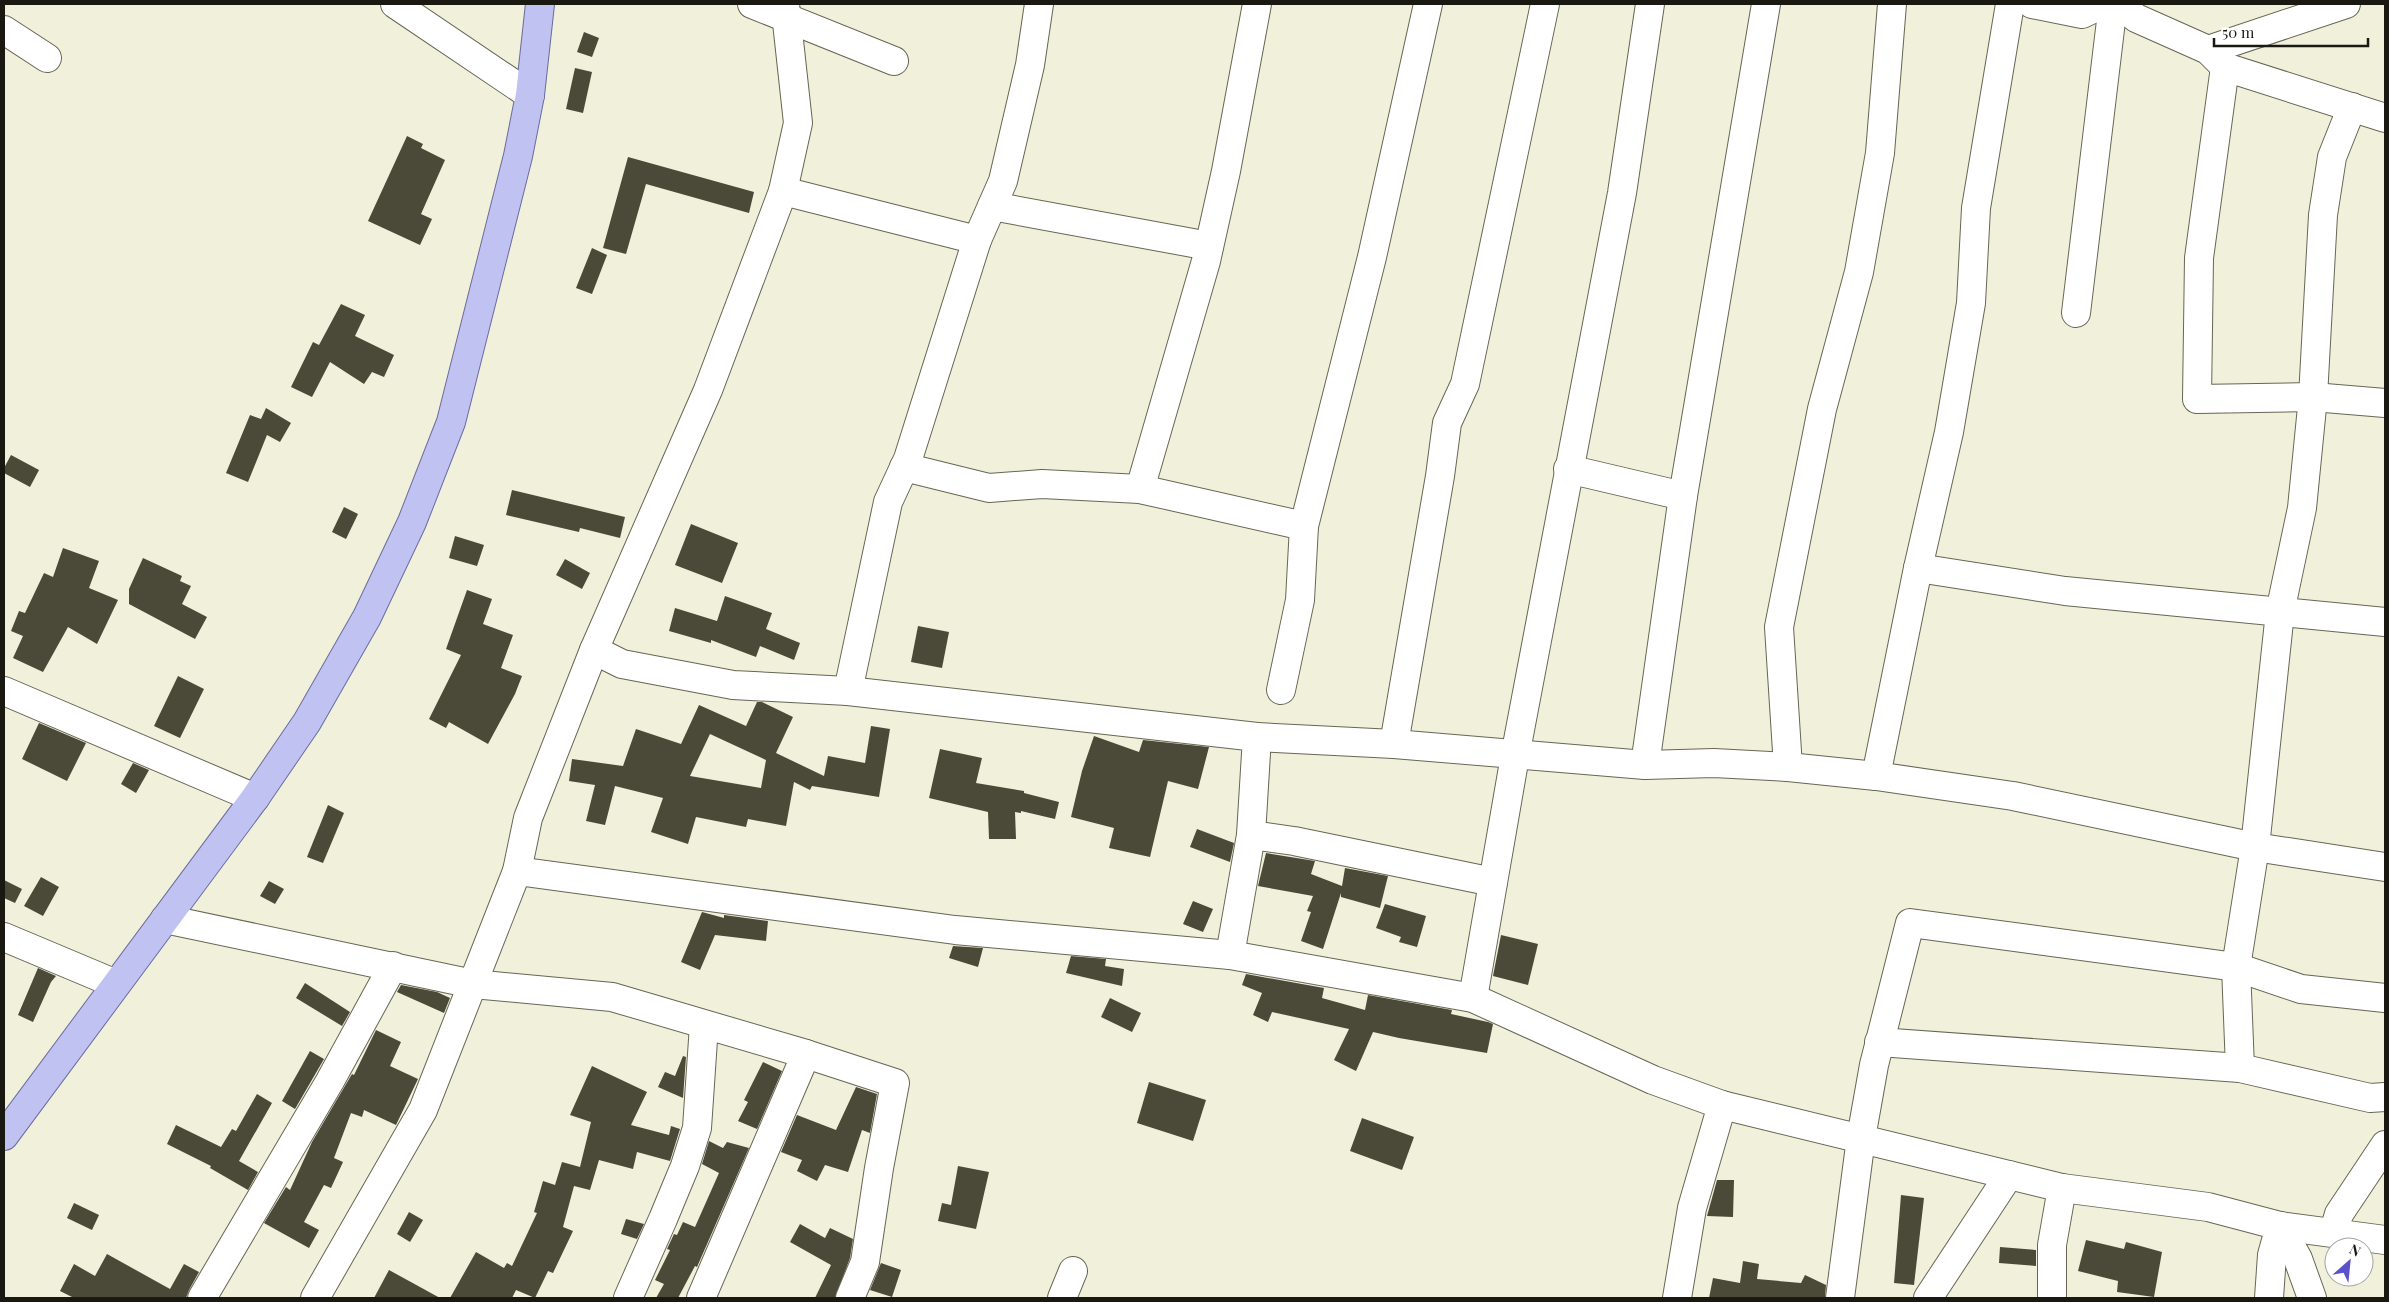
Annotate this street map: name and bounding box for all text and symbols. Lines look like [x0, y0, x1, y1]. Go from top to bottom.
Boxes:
scale bar [2214, 15, 2368, 47]
text: 50 m [2222, 22, 2255, 42]
north arrow [2324, 1237, 2374, 1287]
text: N [2346, 1239, 2364, 1261]

